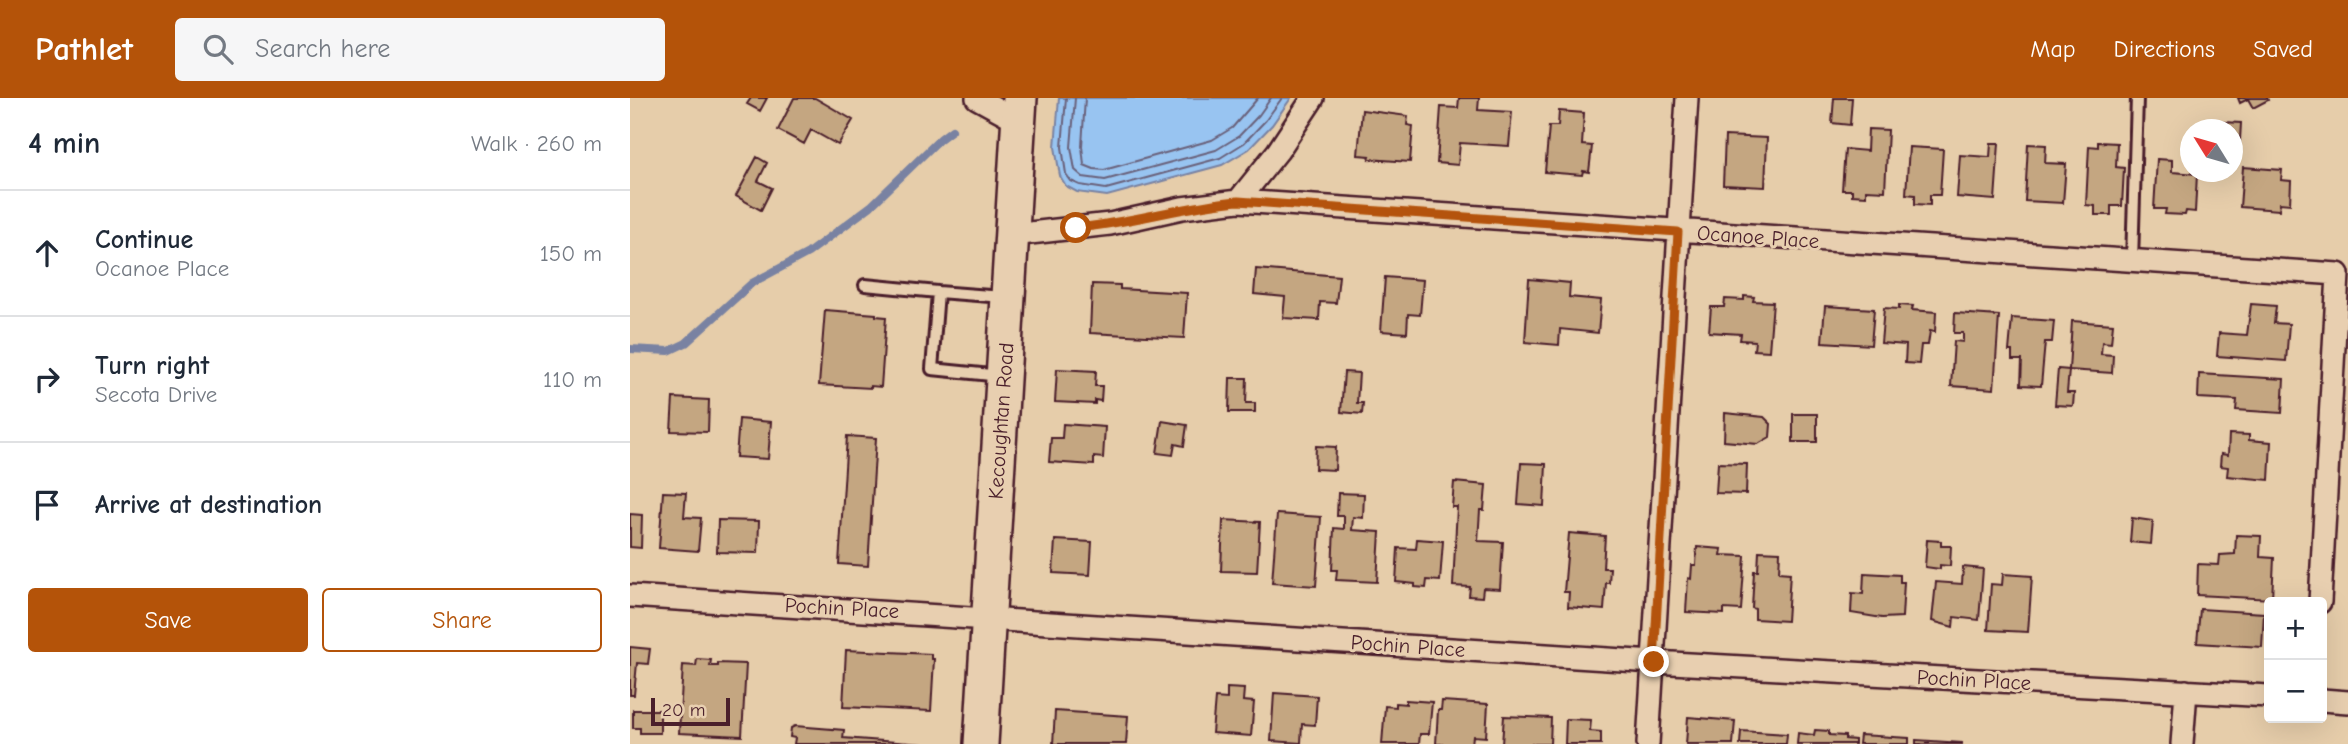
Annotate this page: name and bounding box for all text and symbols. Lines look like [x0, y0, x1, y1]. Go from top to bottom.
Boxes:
search box [175, 18, 665, 81]
text: Pathlet [35, 30, 133, 68]
icon: search [199, 30, 237, 68]
text: Search here [255, 34, 390, 64]
text: Map [2030, 35, 2076, 63]
text: Directions [2114, 35, 2215, 63]
text: Saved [2253, 35, 2313, 63]
north arrow [2180, 119, 2243, 182]
text: 4 min [28, 126, 100, 161]
text: Walk · 260 m [471, 130, 602, 157]
route start [1060, 212, 1091, 243]
street label: Ocanoe Place [1696, 221, 1820, 253]
text: Continue [95, 225, 193, 255]
icon: ahead [28, 234, 66, 272]
text: 150 m [540, 240, 602, 267]
text: Ocanoe Place [95, 255, 229, 282]
street label: Kecoughtan Road [984, 342, 1018, 500]
text: Turn right [95, 351, 209, 381]
icon: right [28, 360, 66, 398]
text: 110 m [543, 366, 602, 393]
text: Secota Drive [95, 381, 217, 408]
icon: arrive [28, 486, 66, 524]
text: Arrive at destination [95, 490, 322, 520]
button: Save [28, 588, 308, 652]
button: Share [322, 588, 602, 652]
street label: Pochin Place [784, 593, 900, 623]
map controls [2264, 597, 2327, 723]
button: + [2264, 597, 2327, 660]
street label: Pochin Place [1350, 630, 1466, 662]
route end [1638, 646, 1669, 677]
button: − [2264, 660, 2327, 723]
street label: Pochin Place [1916, 665, 2032, 695]
scale bar [651, 695, 730, 727]
text: 20 m [662, 699, 706, 721]

